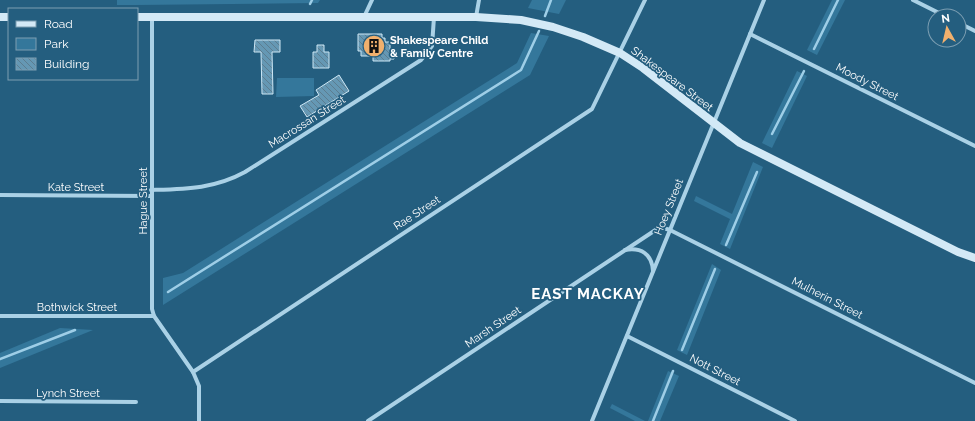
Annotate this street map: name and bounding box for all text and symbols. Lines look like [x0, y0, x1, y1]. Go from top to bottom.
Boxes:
legend [8, 8, 138, 80]
north arrow [927, 8, 967, 48]
text: N [941, 12, 951, 26]
text: Road [44, 17, 73, 31]
building icon: Shakespeare Child & Family Centre [361, 33, 387, 59]
place label: Shakespeare Child & Family Centre [390, 34, 488, 60]
text: Park [44, 37, 69, 51]
street label: Shakespeare Street [629, 44, 716, 114]
text: Building [44, 57, 90, 71]
street label: Moody Street [834, 61, 901, 103]
street label: Macrossan Street [266, 93, 348, 151]
street label: Hague Street [137, 167, 150, 235]
street label: Hoey Street [652, 177, 686, 237]
street label: Kate Street [48, 181, 104, 194]
street label: Rae Street [391, 193, 443, 233]
street label: Mulherin Street [789, 274, 865, 322]
district label: EAST MACKAY [531, 285, 645, 303]
street label: Bothwick Street [37, 301, 117, 314]
street label: Marsh Street [463, 303, 524, 350]
street label: Nott Street [687, 352, 743, 389]
street label: Lynch Street [36, 387, 100, 400]

